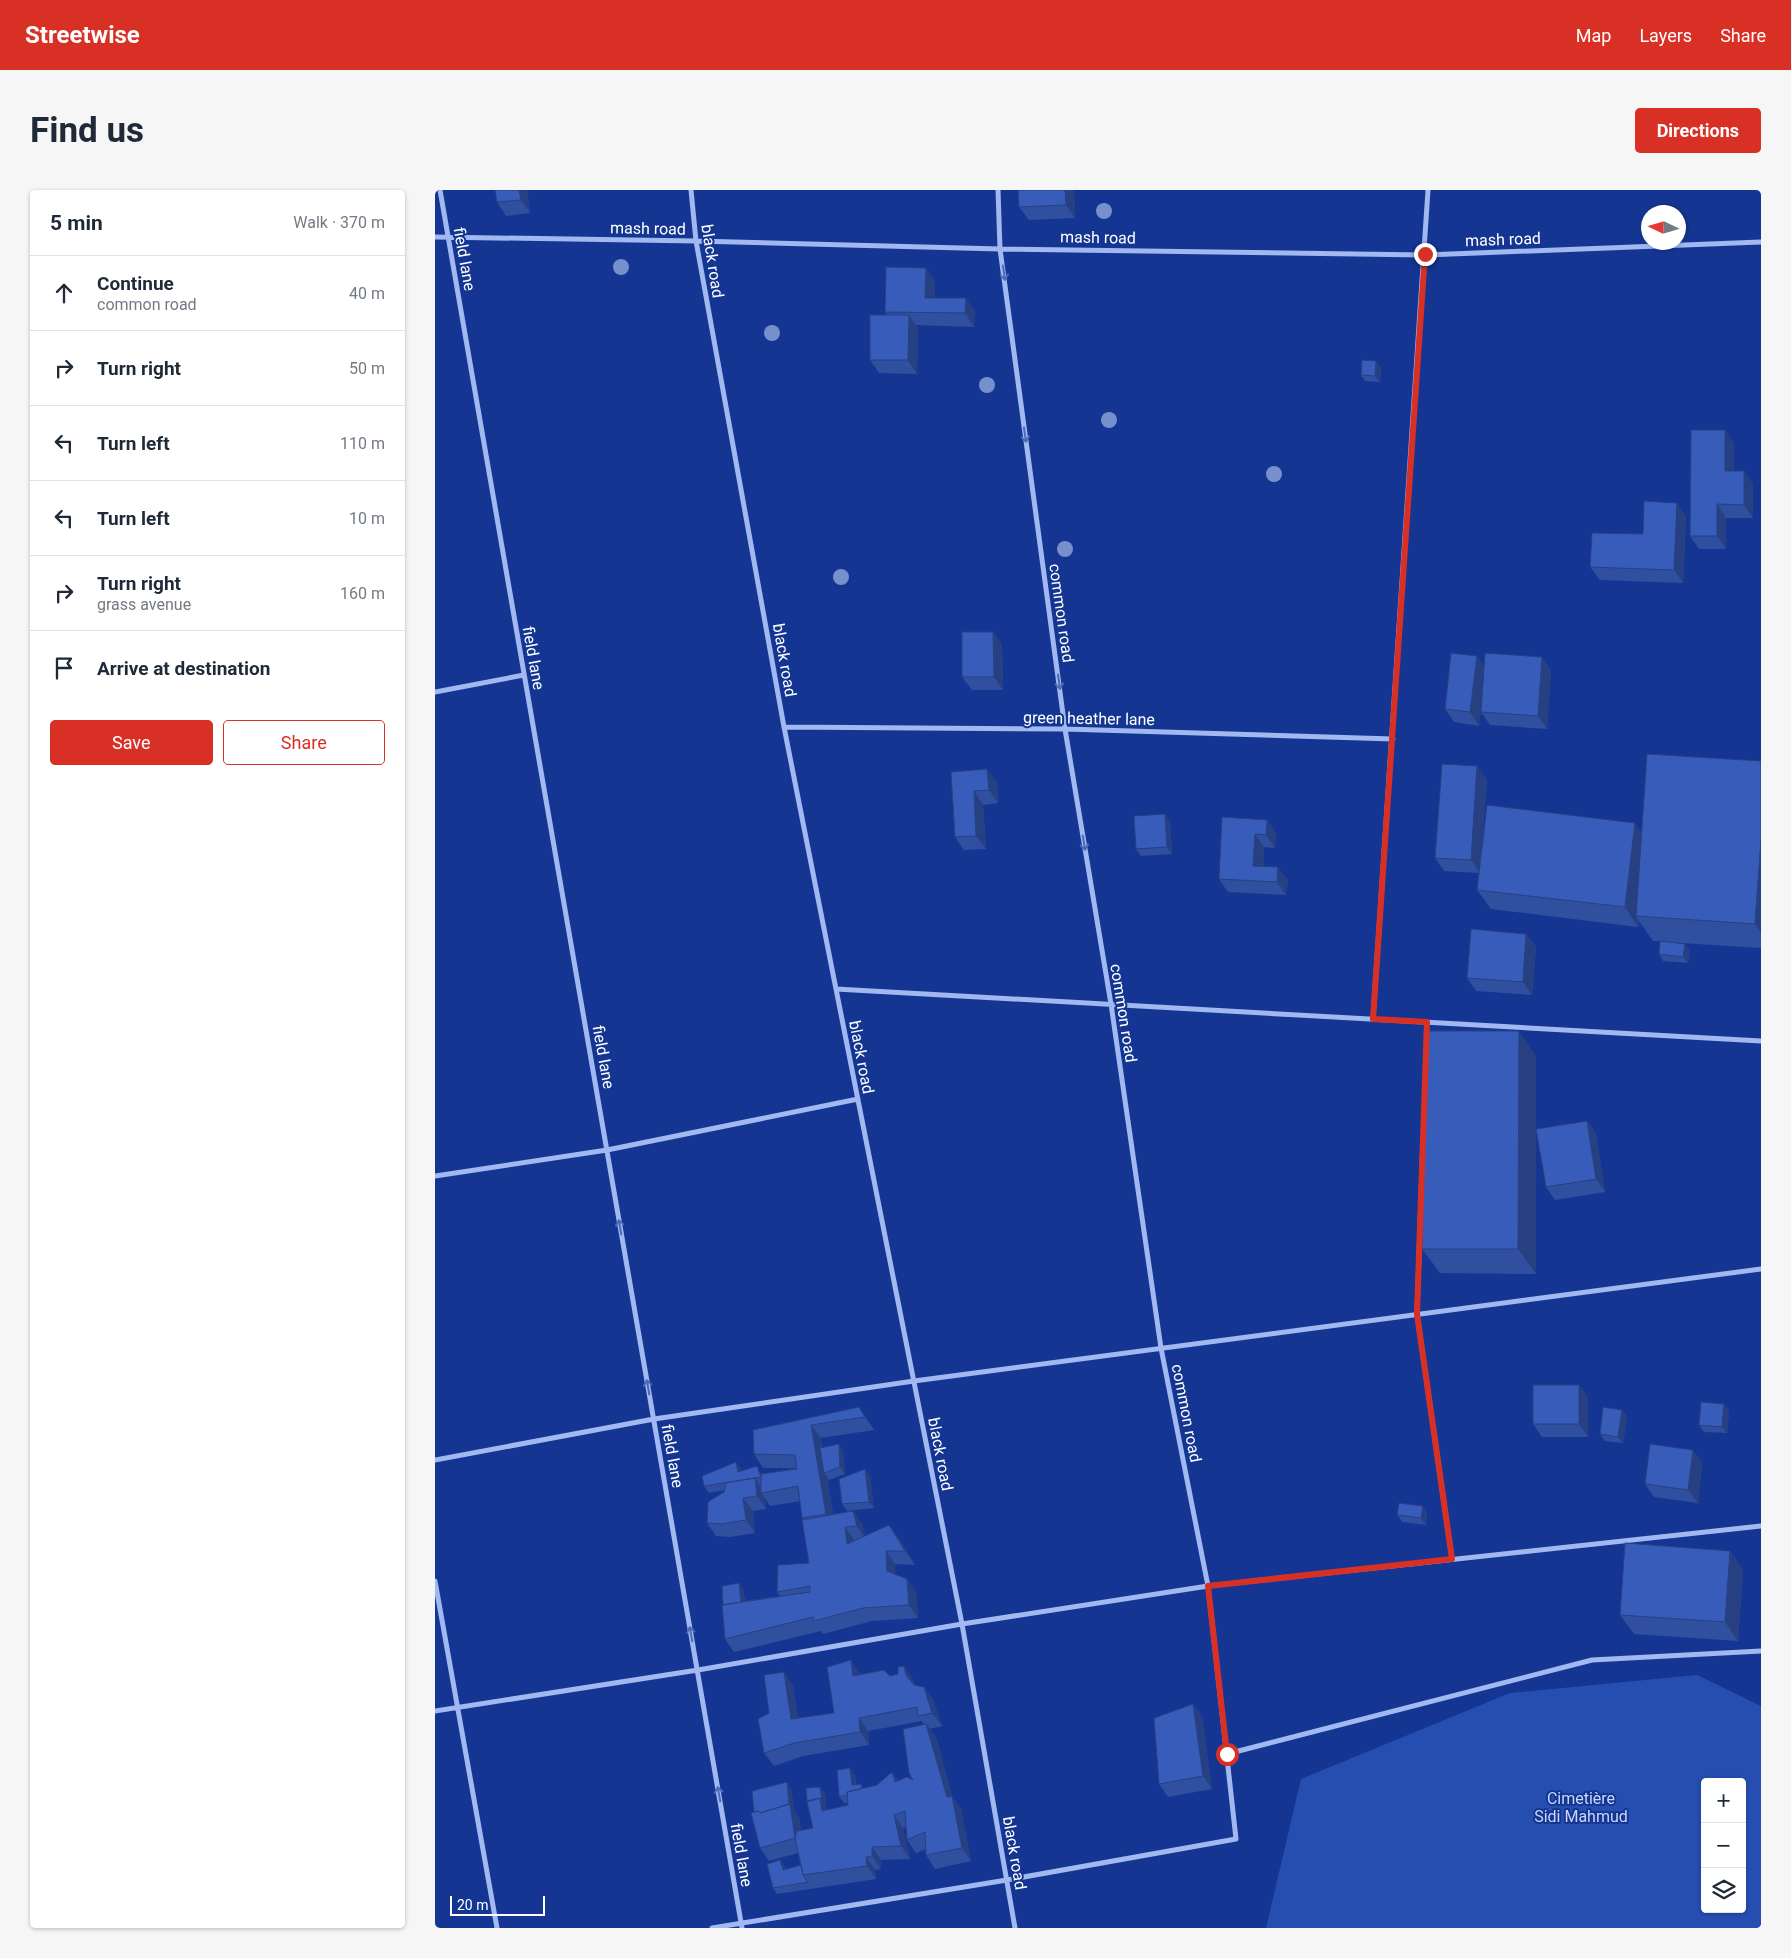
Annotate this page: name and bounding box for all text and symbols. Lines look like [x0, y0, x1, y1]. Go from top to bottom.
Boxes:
text: Streetwise [25, 21, 140, 49]
text: Map [1576, 25, 1611, 46]
text: Layers [1639, 25, 1692, 46]
text: Share [1720, 25, 1766, 46]
button: Directions [1635, 108, 1761, 153]
text: Find us [30, 110, 144, 151]
north arrow [1641, 205, 1686, 250]
text: 5 min [50, 211, 103, 235]
text: Walk · 370 m [293, 213, 385, 232]
street label: mash road [610, 218, 686, 239]
street label: black road [697, 223, 728, 299]
street label: field lane [450, 226, 479, 292]
street label: mash road [1060, 227, 1136, 248]
street label: mash road [1465, 229, 1541, 250]
route end [1414, 243, 1437, 266]
one-way arrow [999, 265, 1009, 281]
text: Continue [97, 272, 174, 295]
icon: ahead [50, 279, 78, 307]
text: 40 m [349, 284, 385, 303]
text: common road [97, 295, 197, 314]
icon: right [50, 354, 78, 382]
text: Turn right [97, 357, 181, 380]
text: 50 m [349, 359, 385, 378]
one-way arrow [1021, 426, 1031, 442]
icon: left [50, 429, 78, 457]
text: Turn left [97, 432, 170, 455]
text: 110 m [340, 434, 385, 453]
icon: left [50, 504, 78, 532]
text: Turn left [97, 507, 170, 530]
text: 10 m [349, 509, 385, 528]
street label: common road [1045, 562, 1078, 664]
text: Turn right [97, 572, 181, 595]
icon: right [50, 579, 78, 607]
text: 160 m [340, 584, 385, 603]
text: grass avenue [97, 595, 191, 614]
street label: black road [769, 622, 800, 698]
street label: field lane [519, 625, 548, 691]
icon: arrive [50, 654, 78, 682]
text: Arrive at destination [97, 657, 270, 680]
one-way arrow [1054, 674, 1064, 690]
street label: green heather lane [1023, 708, 1155, 729]
button: Save [50, 720, 213, 765]
button: Share [223, 720, 385, 765]
one-way arrow [1079, 834, 1089, 850]
street label: common road [1106, 962, 1141, 1064]
street label: black road [845, 1019, 878, 1095]
street label: field lane [589, 1024, 618, 1090]
one-way arrow [615, 1220, 625, 1236]
street label: common road [1168, 1362, 1205, 1464]
one-way arrow [643, 1380, 653, 1396]
street label: black road [924, 1416, 957, 1492]
street label: field lane [658, 1423, 687, 1489]
one-way arrow [686, 1626, 696, 1642]
route start [1216, 1743, 1239, 1766]
map controls [1701, 1778, 1746, 1913]
button: + [1701, 1778, 1746, 1823]
one-way arrow [714, 1786, 724, 1802]
park label: Cimetière Sidi Mahmud [1534, 1789, 1628, 1826]
street label: black road [999, 1815, 1030, 1891]
street label: field lane [727, 1822, 756, 1888]
button: − [1701, 1823, 1746, 1868]
button: layers [1701, 1868, 1746, 1913]
scale bar [450, 1893, 545, 1916]
text: 20 m [457, 1897, 489, 1913]

